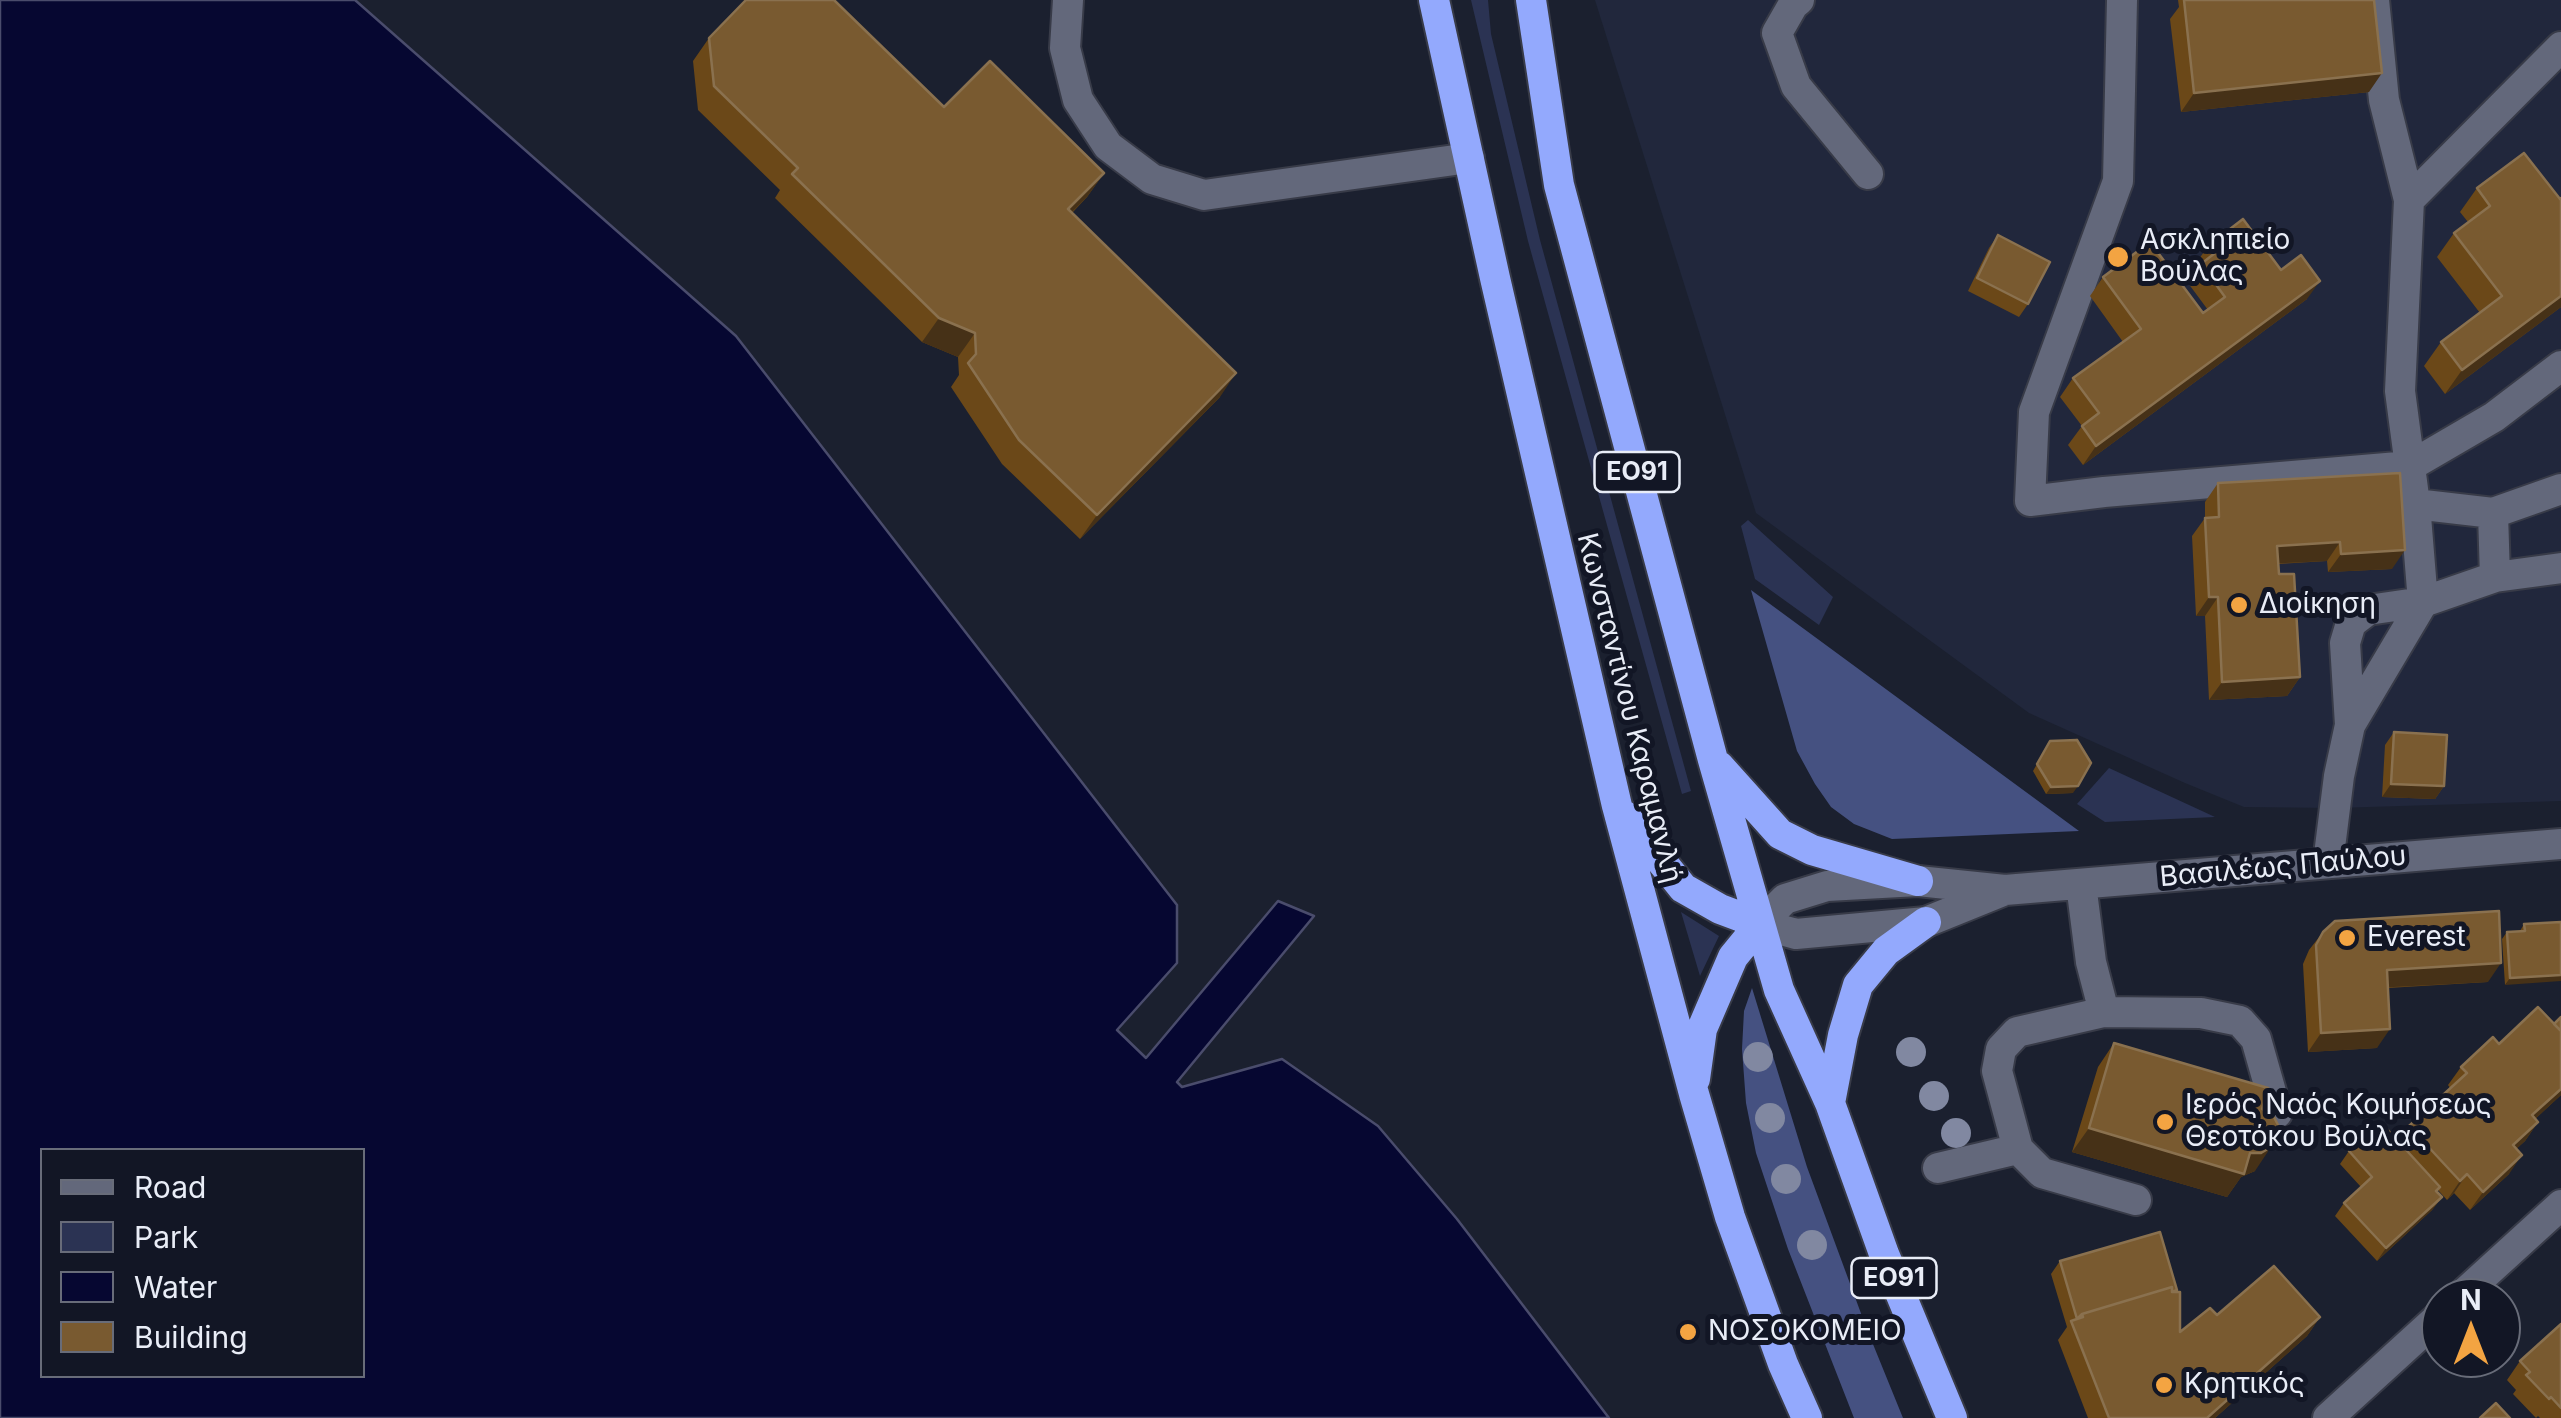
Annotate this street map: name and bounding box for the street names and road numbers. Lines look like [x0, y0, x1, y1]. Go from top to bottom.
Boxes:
road number: ΕΟ91 [1594, 452, 1680, 492]
street label: Κωνσταντίνου Καραμανλή [1569, 530, 1689, 886]
street label: Βασιλέως Παύλου [2158, 839, 2408, 895]
road number: ΕΟ91 [1852, 1258, 1936, 1298]

